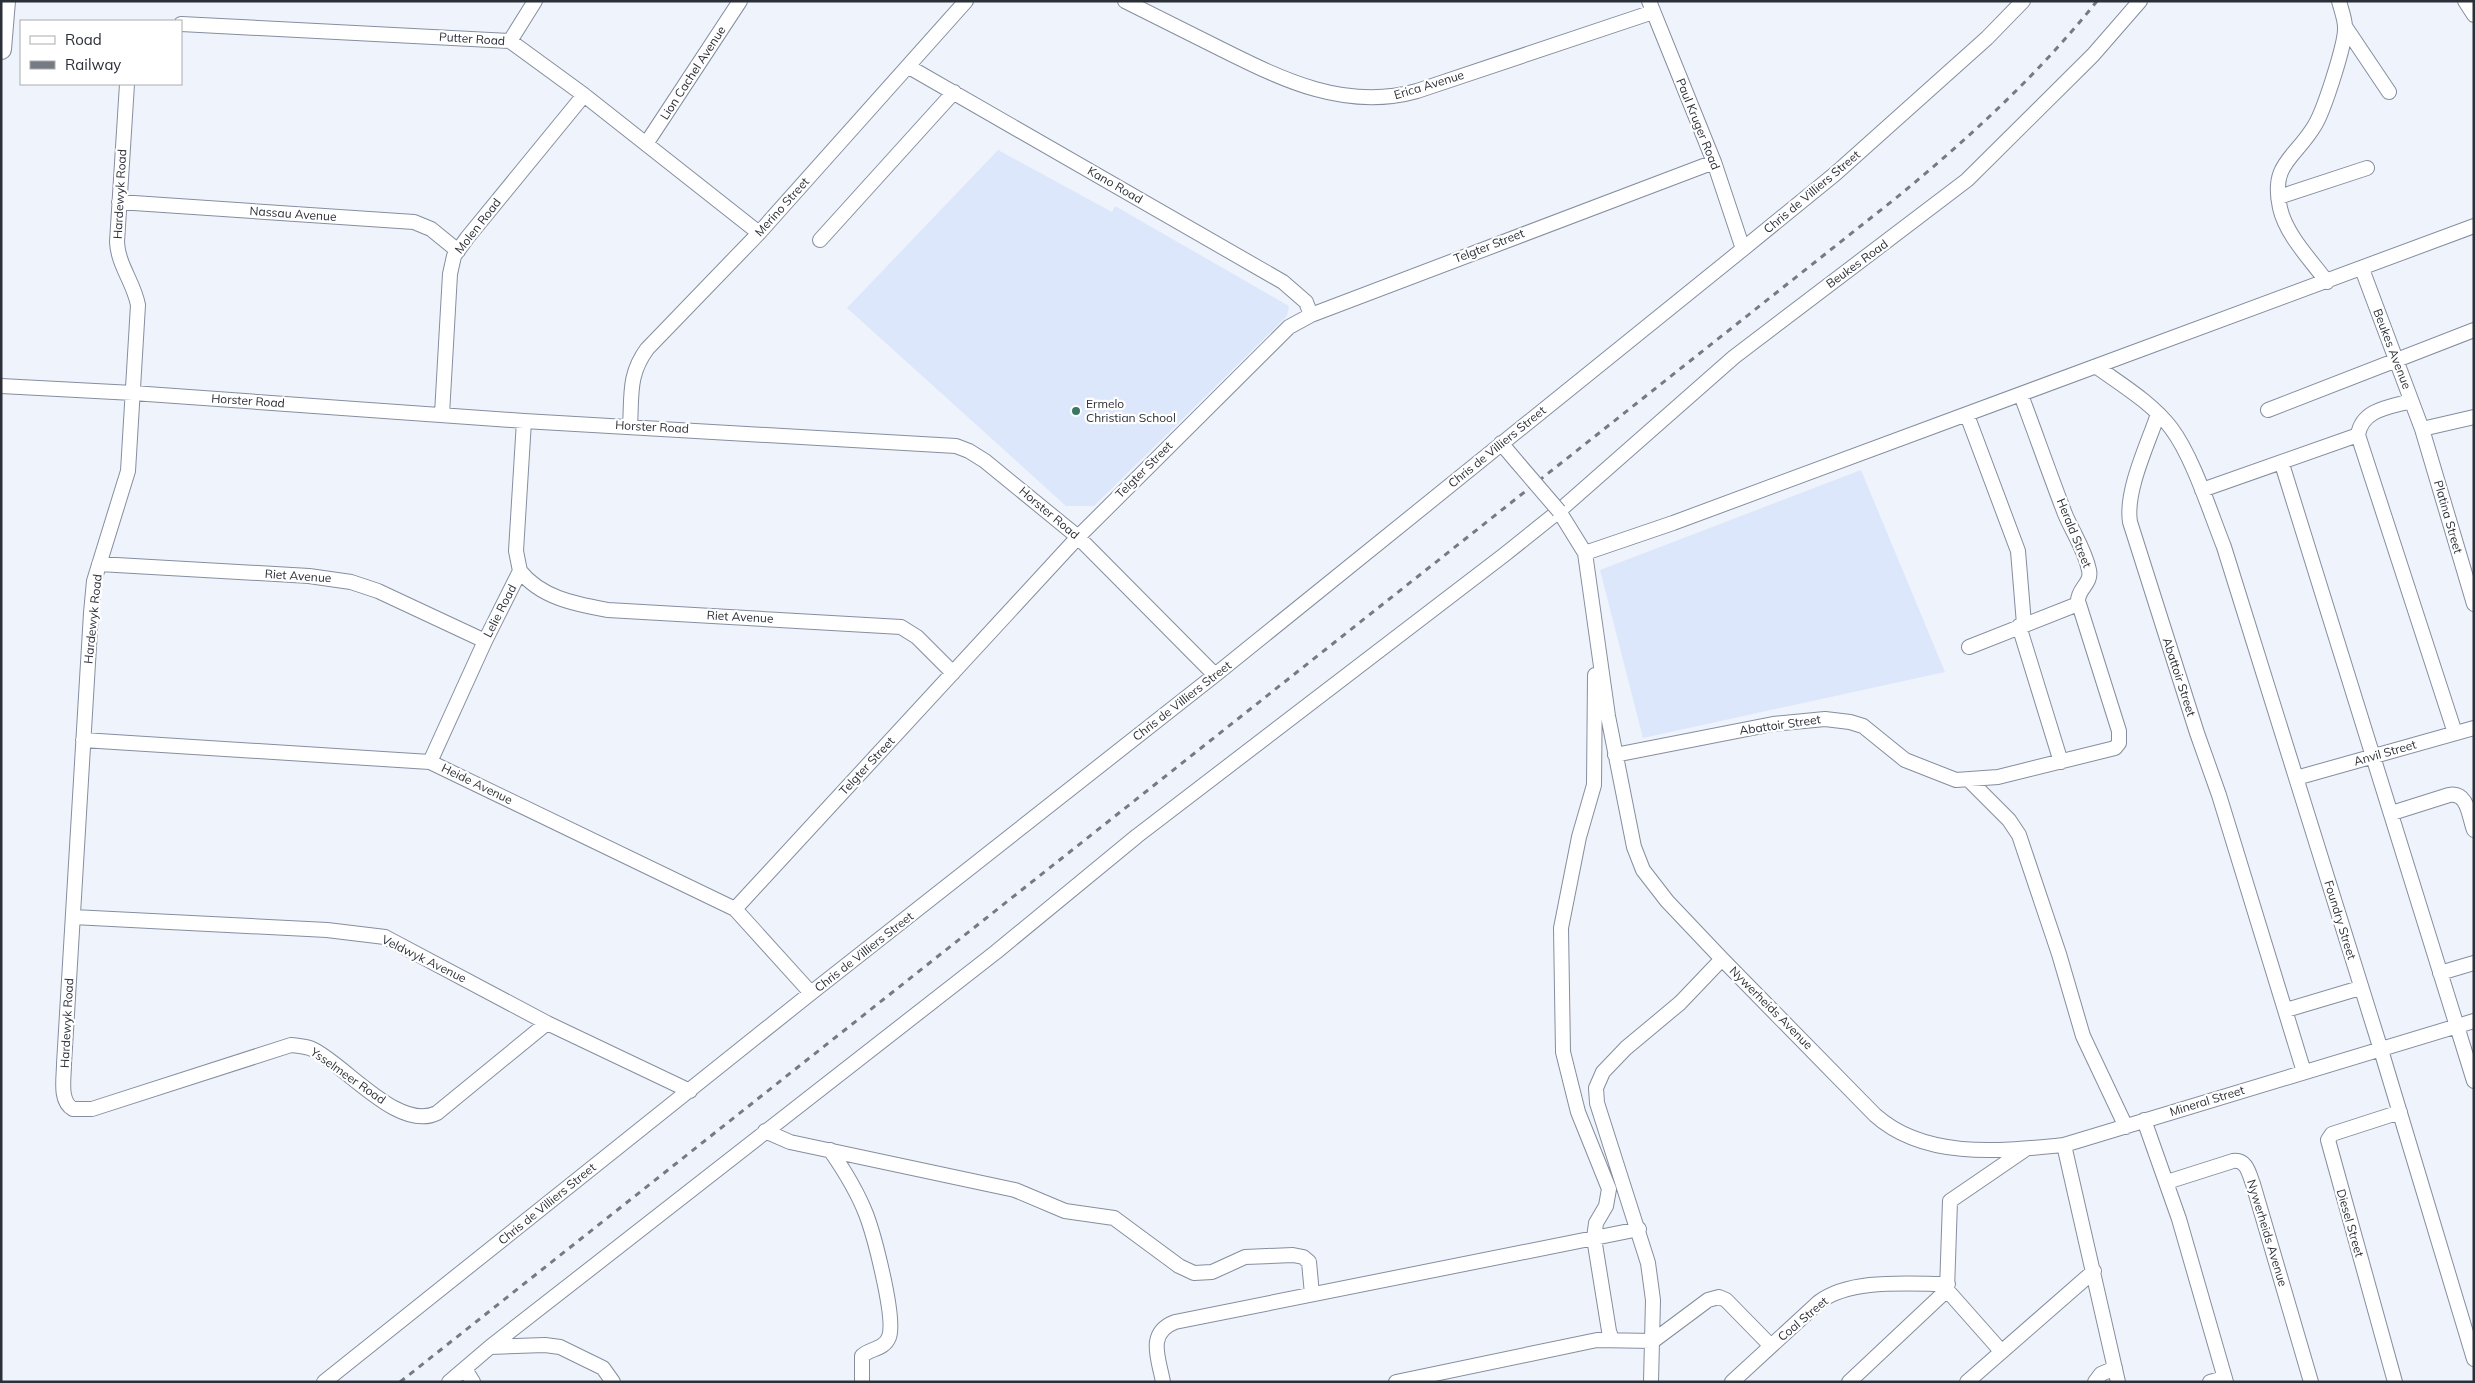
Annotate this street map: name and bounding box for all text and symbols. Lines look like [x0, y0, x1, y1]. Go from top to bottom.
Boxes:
legend [20, 20, 182, 85]
street label: Lion Cachel Avenue [657, 23, 729, 122]
street label: Putter Road [438, 29, 506, 48]
text: Road [65, 30, 102, 49]
text: Railway [65, 55, 121, 74]
street label: Erica Avenue [1392, 67, 1466, 102]
street label: Paul Kruger Road [1673, 76, 1724, 172]
street label: Chris de Villiers Street [1760, 147, 1863, 236]
street label: Hardewyk Road [110, 149, 129, 239]
street label: Kano Road [1085, 163, 1146, 206]
street label: Merino Street [751, 174, 812, 239]
street label: Molen Road [451, 195, 504, 256]
street label: Nassau Avenue [249, 203, 337, 224]
street label: Telgter Street [1451, 225, 1526, 266]
street label: Beukes Road [1823, 236, 1891, 291]
street label: Beukes Avenue [2370, 306, 2415, 391]
street label: Horster Road [211, 390, 285, 411]
place label: Ermelo Christian School [1086, 396, 1176, 425]
street label: Chris de Villiers Street [1445, 403, 1549, 491]
marker: Ermelo Christian School [1070, 405, 1082, 417]
street label: Horster Road [615, 417, 689, 436]
street label: Telgter Street [1112, 438, 1175, 501]
street label: Platina Street [2431, 479, 2466, 555]
street label: Horster Road [1016, 483, 1082, 542]
street label: Herald Street [2054, 496, 2095, 570]
street label: Riet Avenue [264, 566, 332, 585]
street label: Hardewyk Road [80, 573, 105, 664]
street label: Lelie Road [480, 582, 519, 640]
street label: Riet Avenue [706, 607, 774, 626]
street label: Abattoir Street [2160, 636, 2199, 718]
street label: Chris de Villiers Street [1129, 657, 1234, 744]
street label: Abattoir Street [1738, 711, 1821, 738]
street label: Telgter Street [836, 733, 897, 798]
street label: Anvil Street [2352, 736, 2418, 769]
street label: Heide Avenue [439, 760, 515, 807]
street label: Foundry Street [2321, 878, 2360, 961]
street label: Chris de Villiers Street [811, 908, 916, 995]
street label: Veldwyk Avenue [379, 932, 469, 986]
street label: Nywerheids Avenue [1727, 963, 1816, 1052]
street label: Hardewyk Road [57, 978, 76, 1068]
street label: Ysselmeer Road [307, 1044, 389, 1107]
street label: Mineral Street [2168, 1082, 2246, 1119]
street label: Chris de Villiers Street [495, 1160, 599, 1248]
street label: Nywerheids Avenue [2244, 1177, 2291, 1288]
street label: Diesel Street [2334, 1187, 2367, 1259]
street label: Coal Street [1774, 1293, 1831, 1344]

